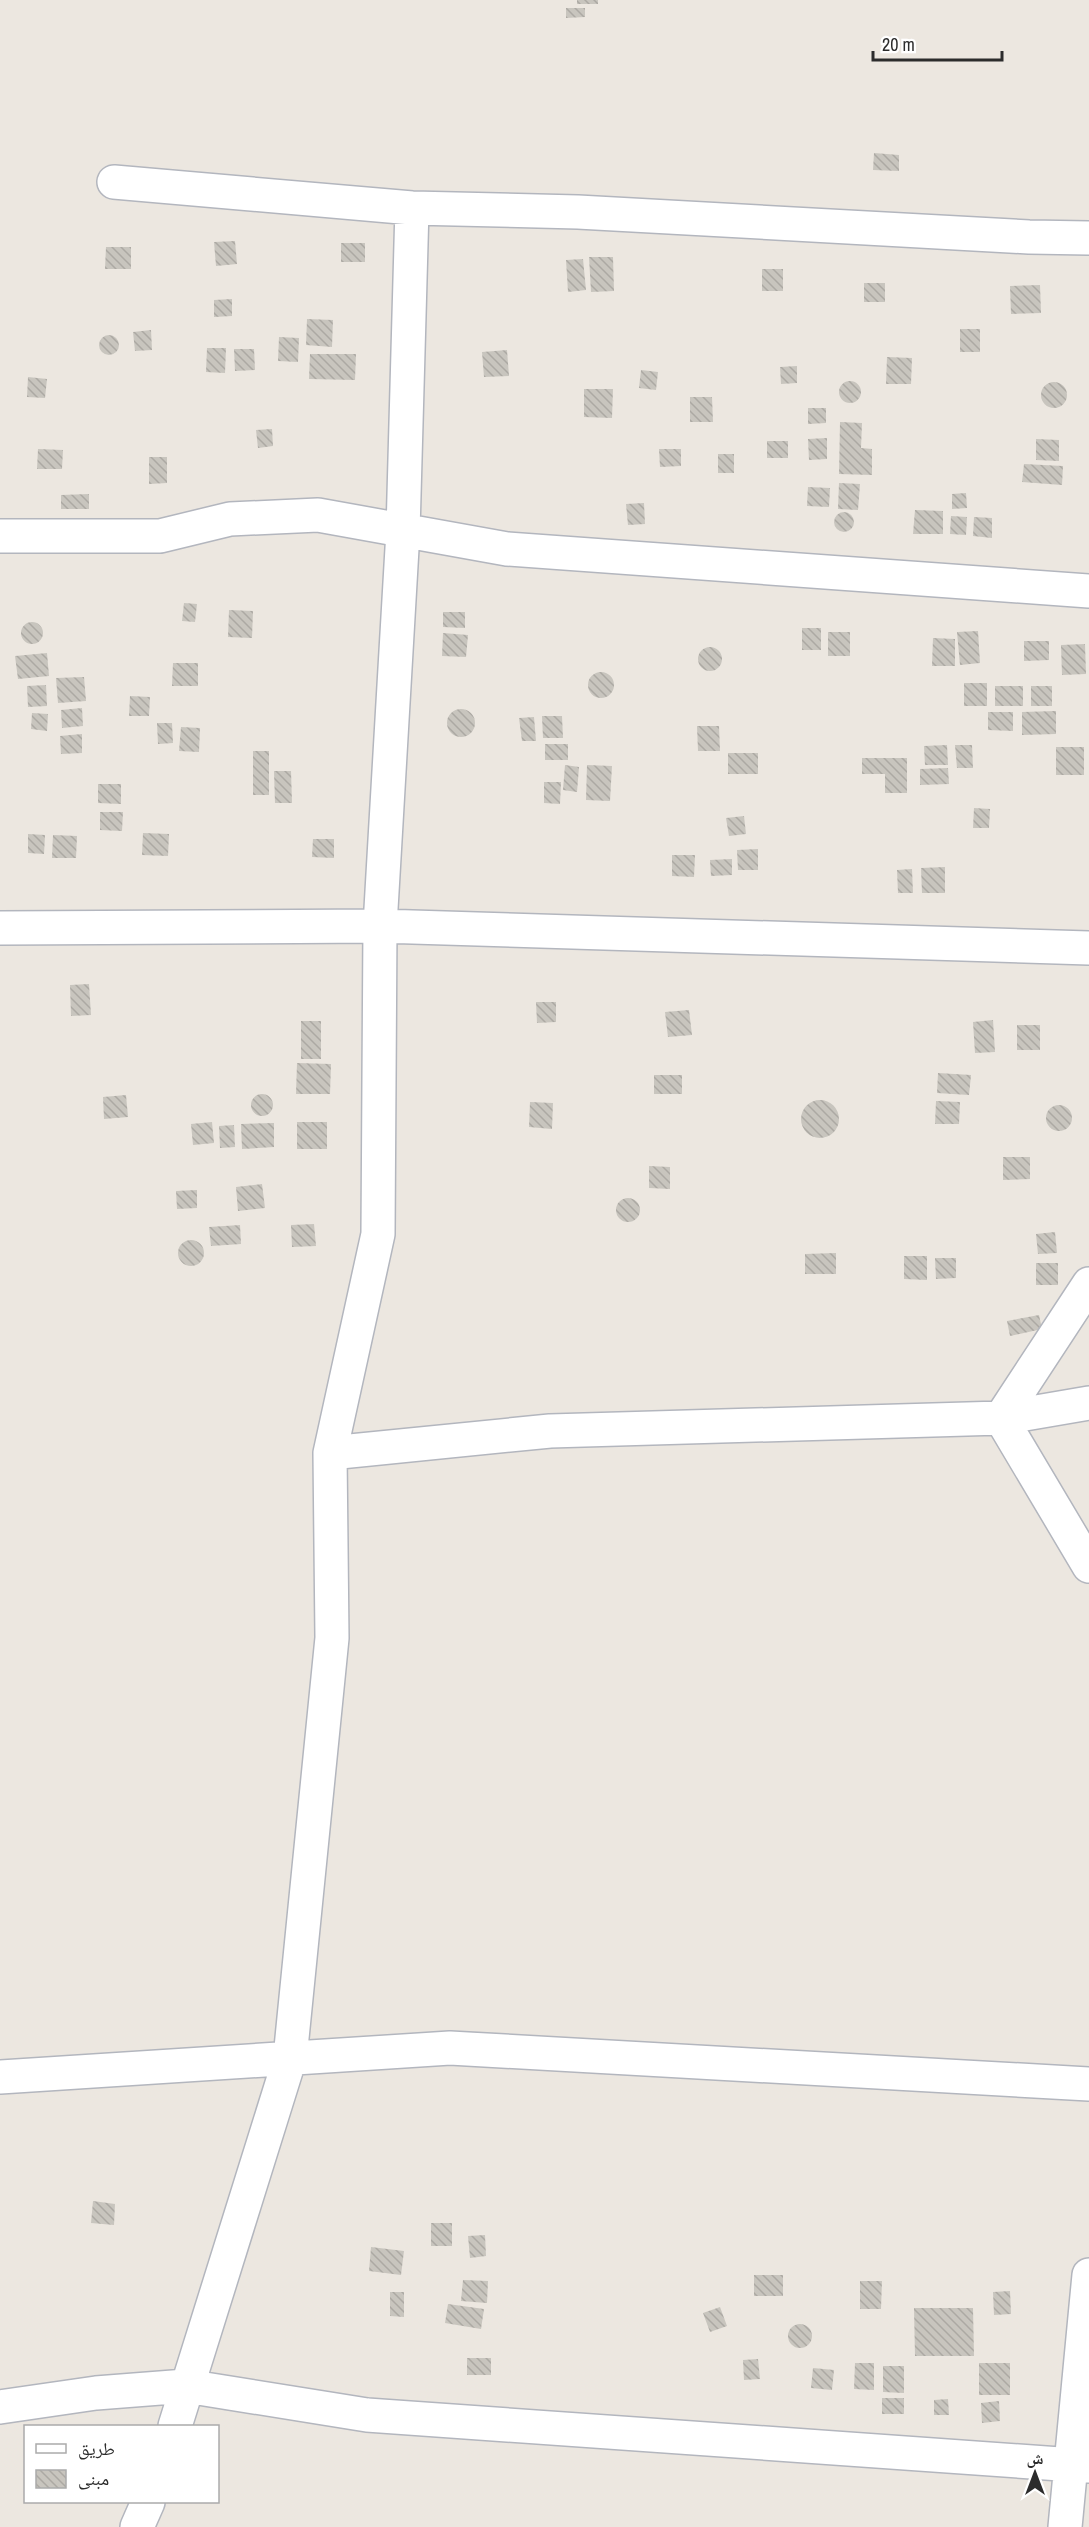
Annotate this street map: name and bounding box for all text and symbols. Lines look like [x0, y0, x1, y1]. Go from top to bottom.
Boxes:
scale bar [873, 24, 1002, 62]
text: 20 m [882, 32, 915, 57]
legend [24, 2425, 219, 2503]
text: طريق [78, 2436, 115, 2461]
north arrow [1005, 2443, 1065, 2503]
text: ش [1027, 2447, 1044, 2469]
text: مبنى [78, 2466, 109, 2491]

